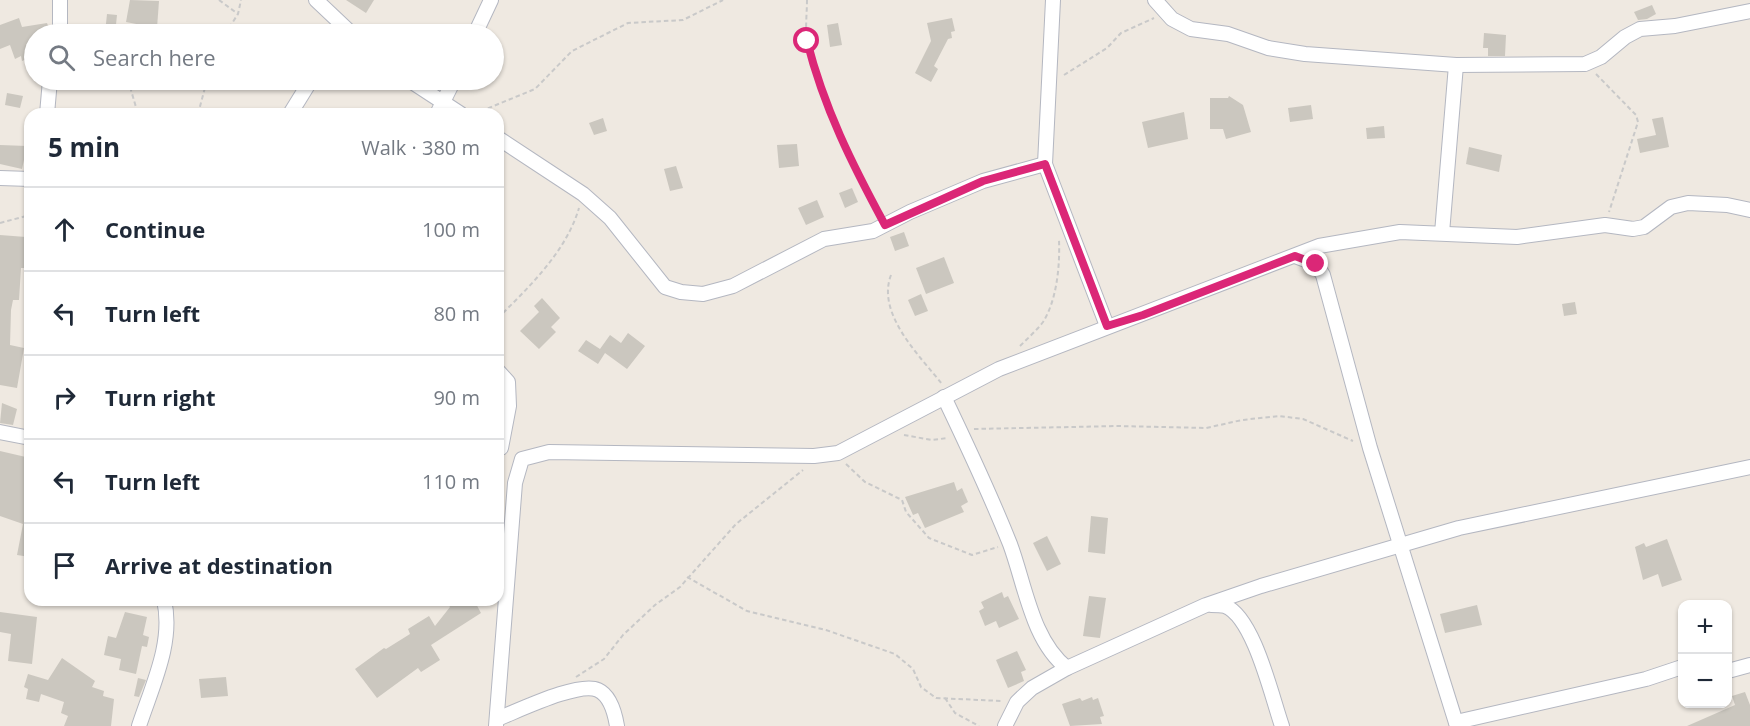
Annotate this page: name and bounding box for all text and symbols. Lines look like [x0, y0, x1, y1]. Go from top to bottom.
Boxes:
search box [24, 24, 504, 90]
route start [793, 27, 819, 53]
icon: search [45, 41, 78, 74]
text: Search here [93, 42, 216, 72]
text: 5 min [48, 129, 120, 165]
text: Walk · 380 m [361, 134, 480, 161]
icon: ahead [48, 213, 81, 246]
text: Continue [105, 214, 205, 244]
text: 100 m [422, 216, 480, 243]
route end [1302, 250, 1328, 276]
icon: left [48, 297, 81, 330]
text: Turn left [105, 298, 200, 328]
text: 80 m [433, 300, 480, 327]
icon: right [48, 381, 81, 414]
text: Turn right [105, 382, 216, 412]
text: 90 m [433, 384, 480, 411]
icon: left [48, 465, 81, 498]
text: Turn left [105, 466, 200, 496]
text: 110 m [422, 468, 480, 495]
icon: arrive [48, 549, 81, 582]
text: Arrive at destination [105, 550, 333, 580]
map controls [1678, 600, 1732, 708]
button: + [1678, 600, 1732, 654]
button: − [1678, 654, 1732, 708]

